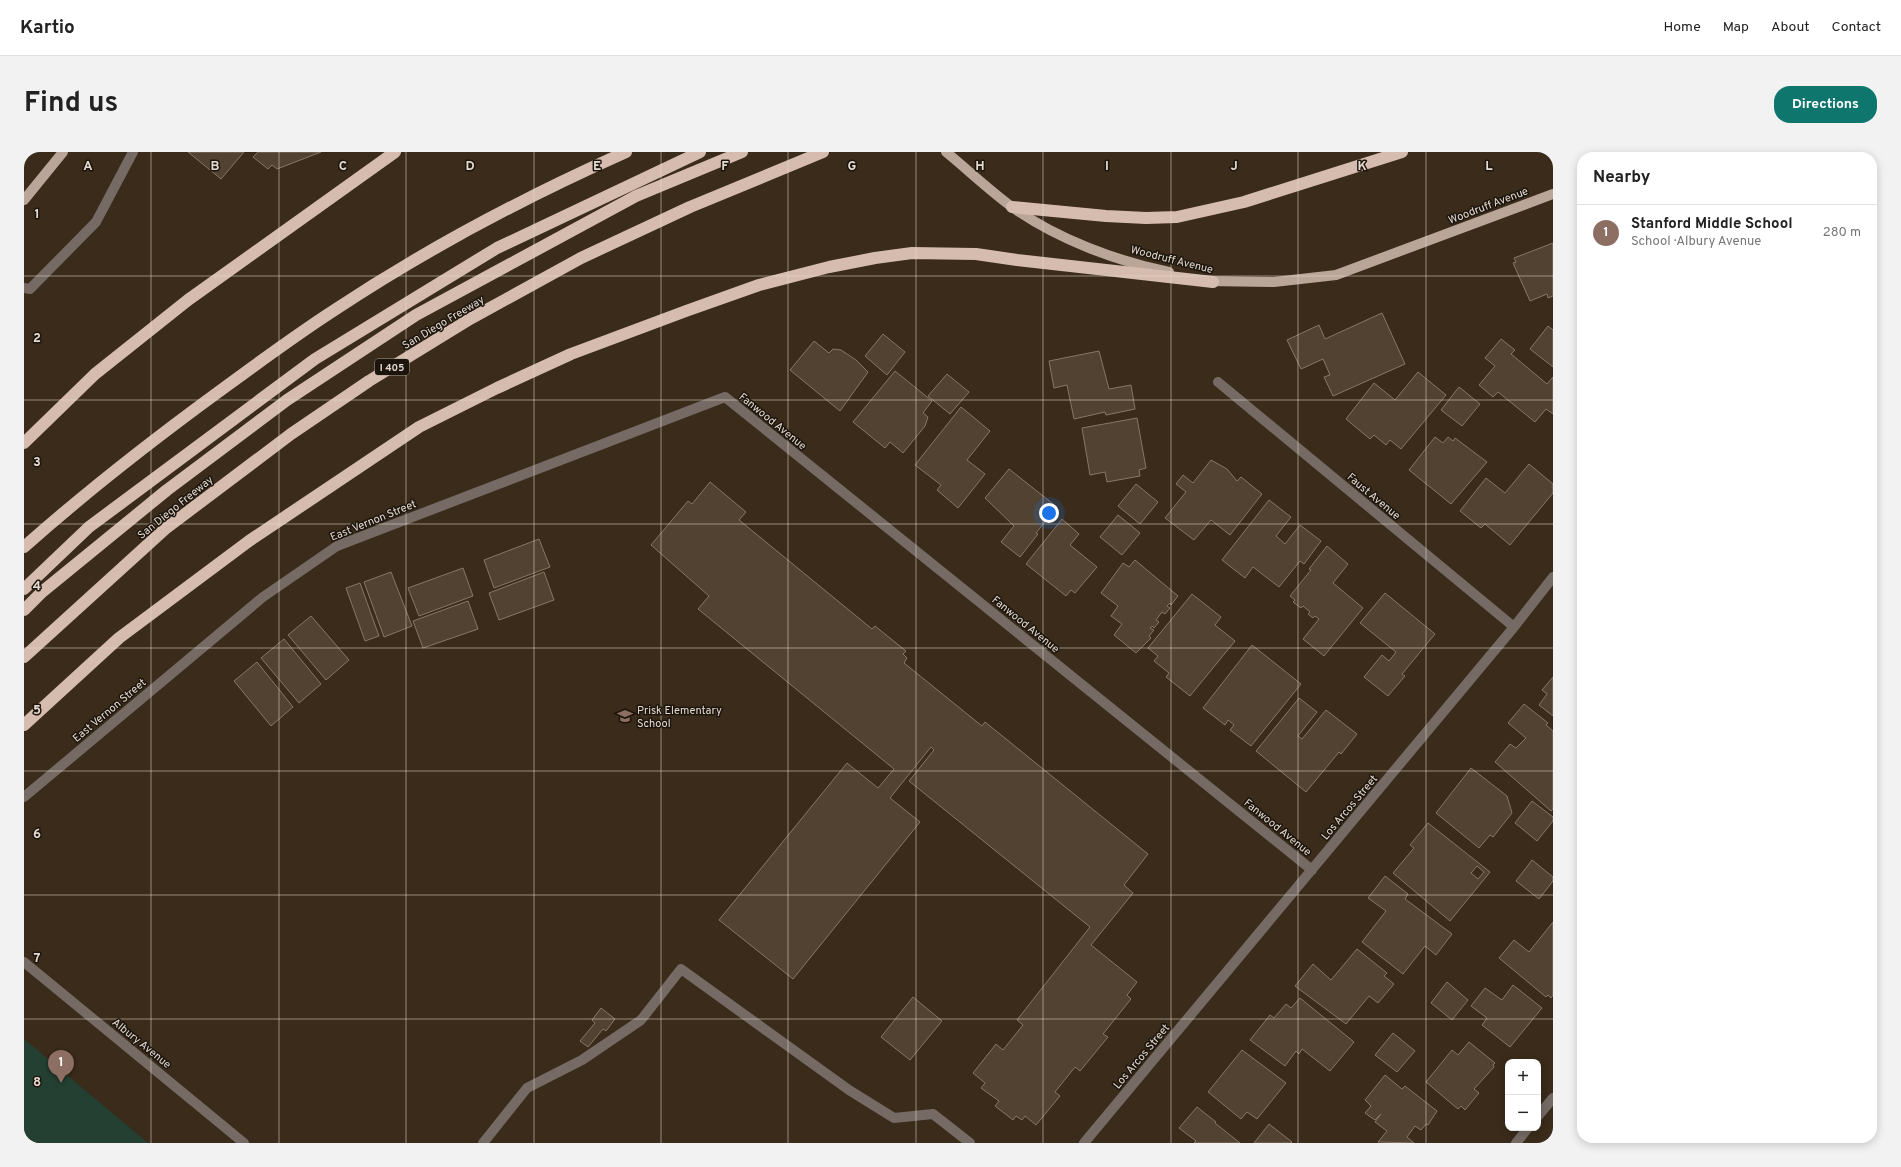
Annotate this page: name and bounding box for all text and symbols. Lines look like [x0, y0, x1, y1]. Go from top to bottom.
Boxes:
text: Kartio [20, 16, 75, 40]
text: Home [1664, 19, 1701, 36]
text: Map [1723, 19, 1749, 36]
text: About [1771, 19, 1810, 36]
text: Contact [1832, 19, 1881, 36]
text: Find us [24, 86, 118, 122]
button: Directions [1774, 86, 1877, 123]
text: A [83, 159, 93, 175]
text: B [211, 159, 220, 175]
text: C [339, 159, 347, 175]
text: D [465, 159, 475, 175]
text: E [593, 159, 601, 175]
text: F [721, 159, 729, 175]
text: G [848, 159, 857, 175]
text: H [975, 159, 985, 175]
text: I [1105, 159, 1109, 175]
text: J [1230, 159, 1238, 175]
text: K [1357, 159, 1367, 175]
text: L [1485, 159, 1493, 175]
text: Nearby [1593, 167, 1650, 189]
street label: Woodruff Avenue [1446, 184, 1530, 228]
text: 1 [34, 207, 40, 223]
text: Stanford Middle School [1631, 215, 1793, 234]
text: 1 [1603, 225, 1609, 241]
text: 280 m [1823, 225, 1861, 241]
text: School · Albury Avenue [1631, 234, 1761, 250]
street label: Woodruff Avenue [1129, 243, 1215, 277]
street label: San Diego Freeway [400, 293, 487, 353]
text: 2 [33, 331, 41, 347]
road number: I 405 [375, 359, 409, 375]
street label: Fanwood Avenue [736, 390, 809, 453]
text: 3 [33, 455, 41, 471]
street label: Faust Avenue [1344, 470, 1403, 523]
street label: San Diego Freeway [135, 473, 216, 543]
street label: East Vernon Street [328, 497, 418, 545]
your location [1039, 503, 1059, 523]
text: 4 [33, 579, 41, 595]
street label: Fanwood Avenue [989, 593, 1062, 656]
street label: East Vernon Street [70, 676, 149, 746]
text: 5 [33, 703, 41, 719]
place label: Prisk Elementary School [637, 704, 722, 731]
school or university icon: Prisk Elementary School [616, 707, 634, 725]
street label: Los Arcos Street [1318, 772, 1381, 843]
street label: Fanwood Avenue [1241, 796, 1314, 859]
text: 6 [33, 827, 41, 843]
text: 7 [34, 951, 41, 967]
street label: Albury Avenue [109, 1016, 174, 1072]
street label: Los Arcos Street [1110, 1021, 1173, 1092]
pin: 1 [48, 1050, 74, 1083]
map controls [1505, 1059, 1541, 1131]
button: + [1505, 1059, 1541, 1095]
text: 8 [33, 1075, 41, 1091]
button: − [1505, 1095, 1541, 1131]

